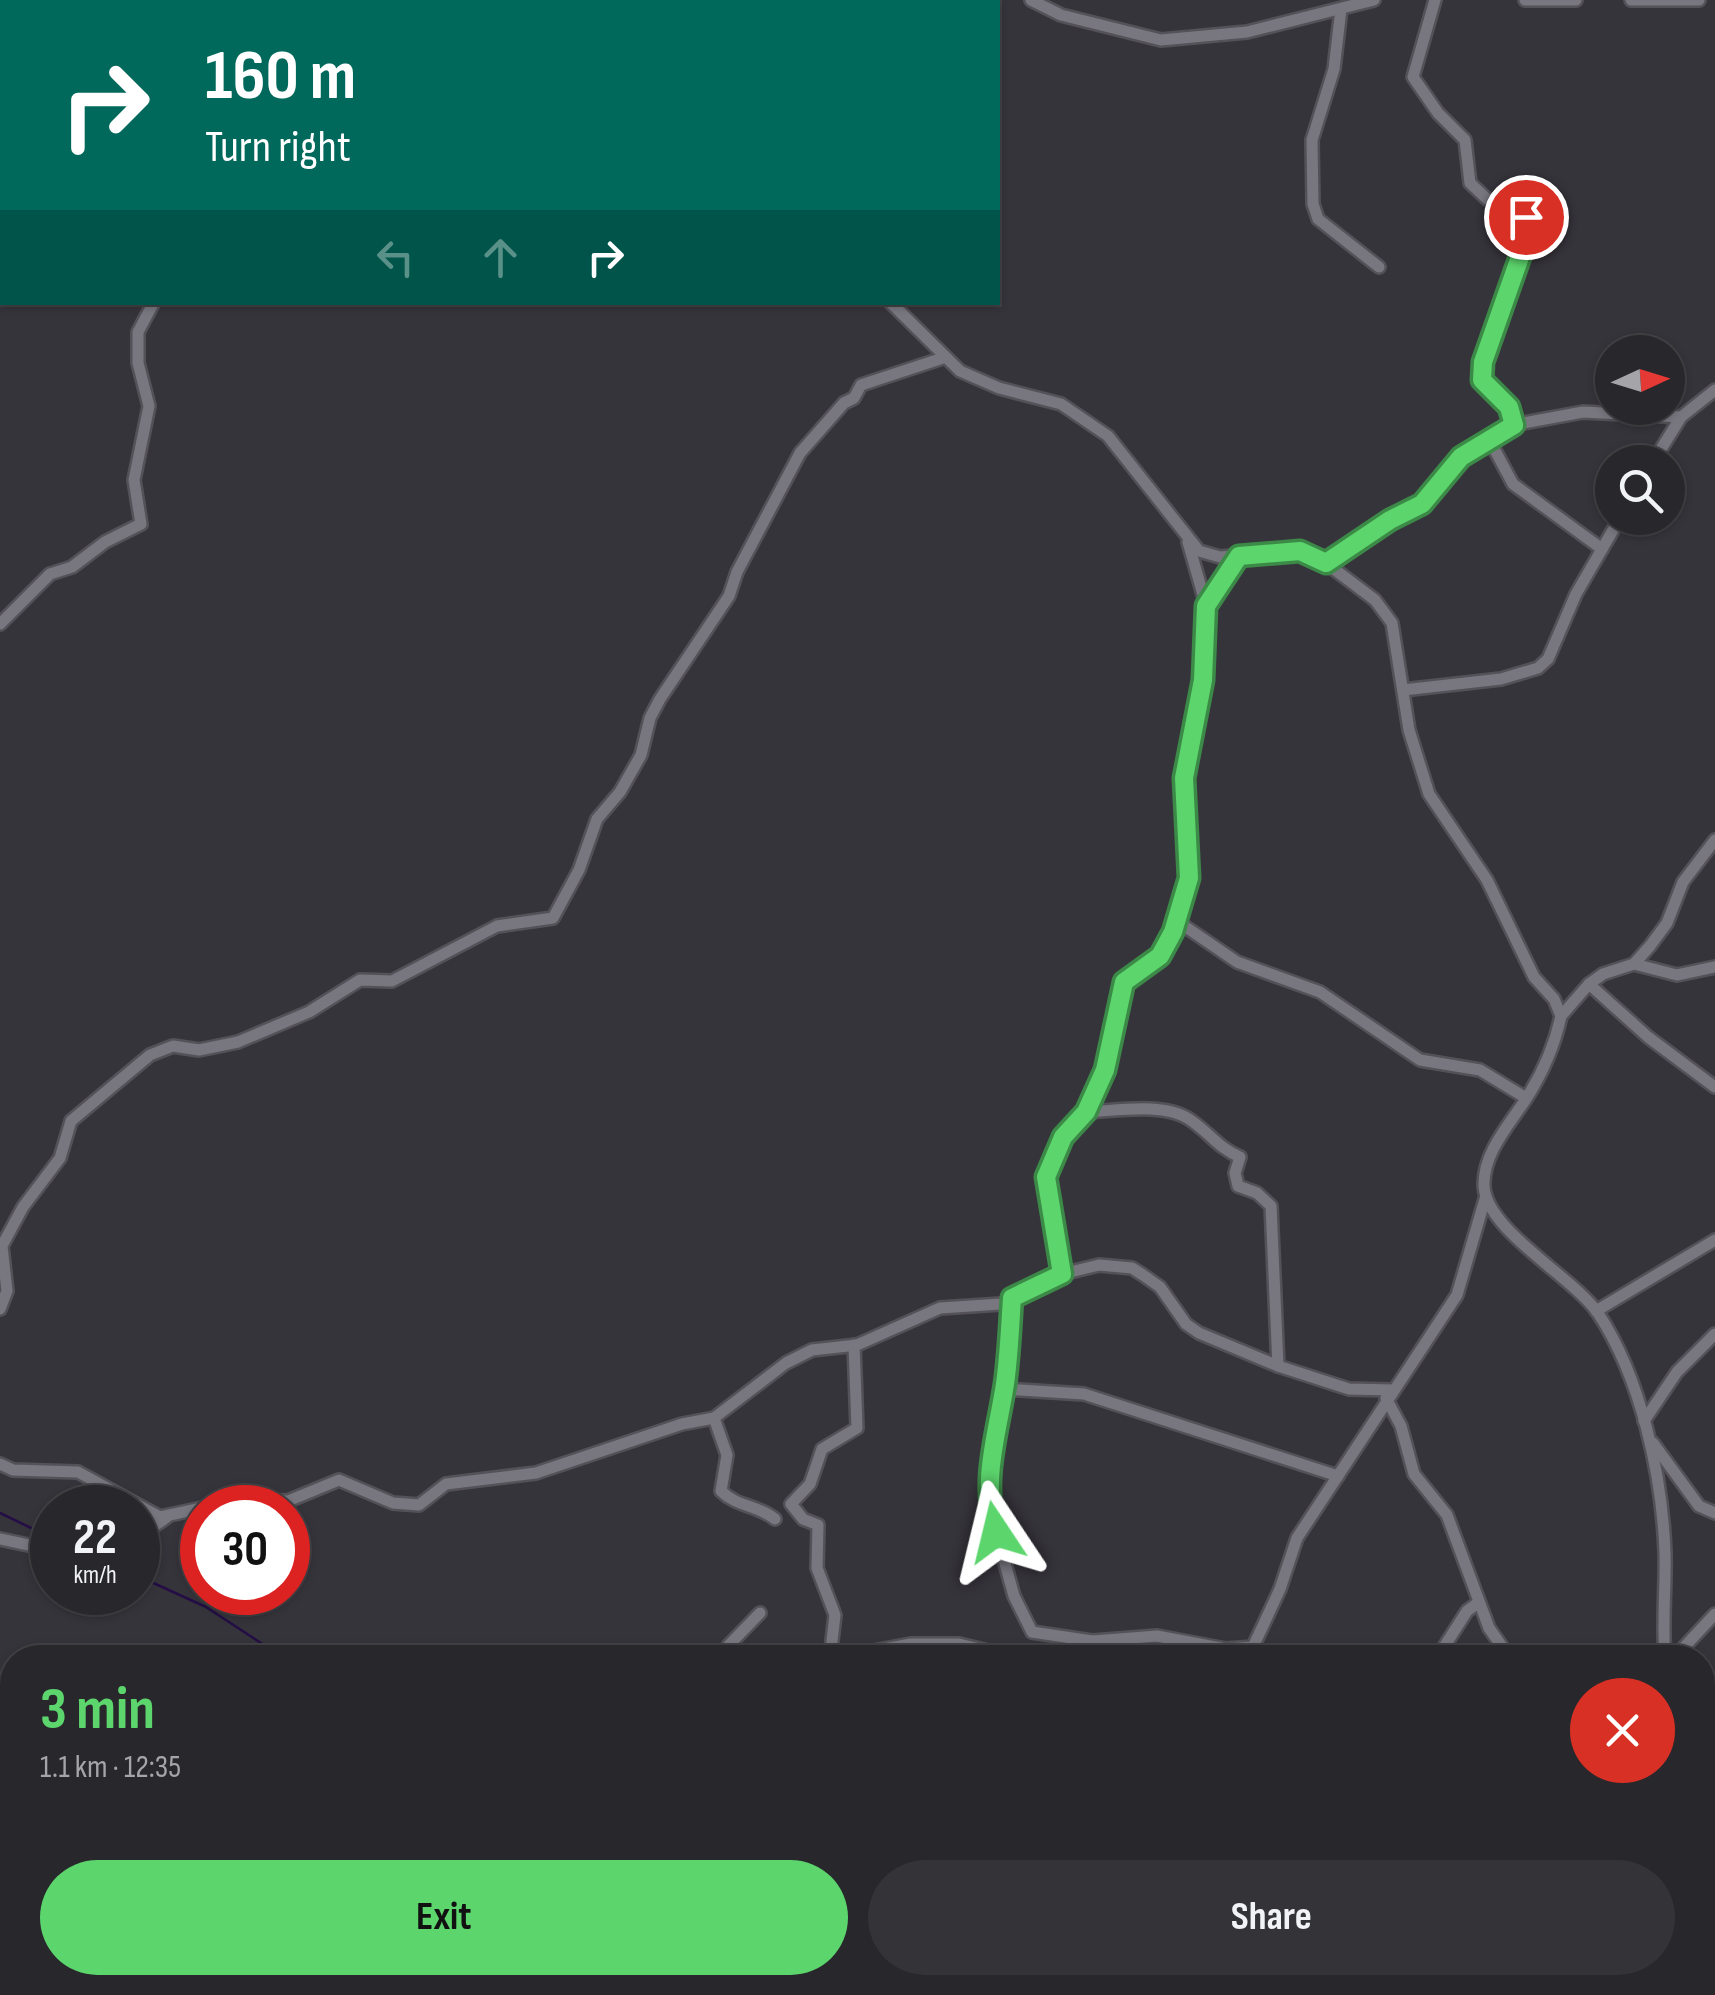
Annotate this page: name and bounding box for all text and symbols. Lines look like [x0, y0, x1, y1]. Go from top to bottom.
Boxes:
text: 160 m [205, 35, 356, 119]
icon: right [40, 40, 170, 170]
text: Turn right [205, 120, 351, 175]
pin [1484, 175, 1569, 260]
icon: arrive [1499, 190, 1554, 245]
icon: left [368, 230, 423, 285]
icon: ahead [473, 230, 528, 285]
icon: right [578, 230, 633, 285]
north arrow [1595, 335, 1685, 425]
map controls [1595, 335, 1685, 535]
button: search [1595, 445, 1685, 535]
position arrow [944, 1480, 1048, 1584]
speed limit sign: 30 [180, 1485, 310, 1615]
text: 22 [73, 1508, 117, 1568]
text: km/h [73, 1560, 117, 1591]
text: 3 min [40, 1674, 155, 1746]
button: close [1570, 1678, 1675, 1783]
text: 1.1 km · 12:35 [40, 1748, 181, 1787]
button: Exit [40, 1860, 848, 1975]
button: Share [868, 1860, 1675, 1975]

